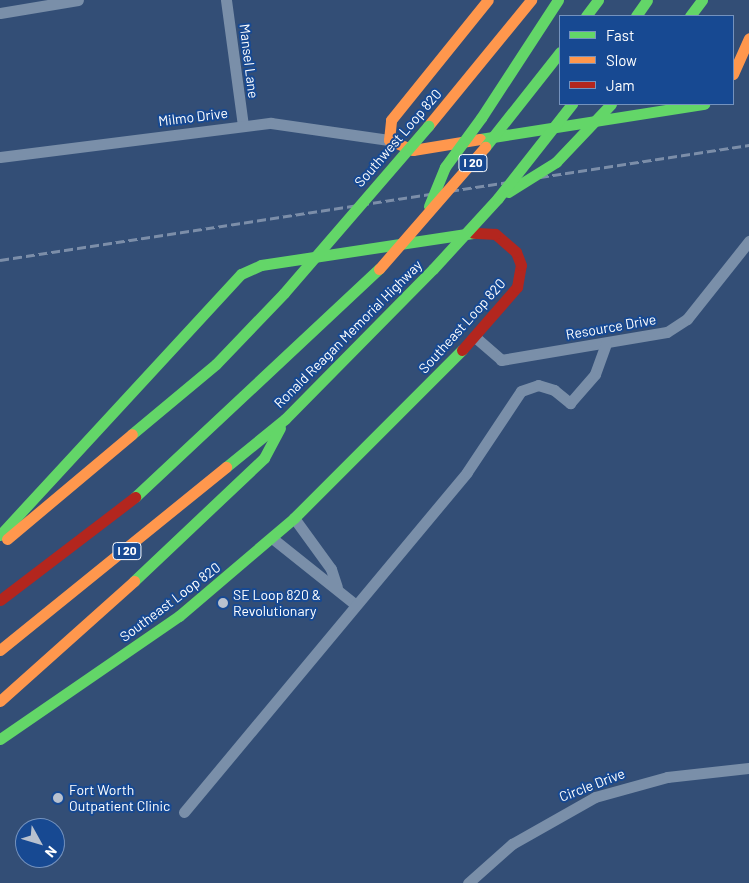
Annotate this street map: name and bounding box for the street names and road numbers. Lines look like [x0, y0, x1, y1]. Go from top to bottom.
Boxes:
street label: Mansel Lane [236, 23, 262, 99]
street label: Southwest Loop 820 [351, 86, 445, 190]
street label: Milmo Drive [157, 104, 229, 130]
road number: I 20 [458, 154, 488, 172]
street label: Ronald Reagan Memorial Highway [271, 257, 425, 411]
street label: Southeast Loop 820 [415, 275, 509, 377]
street label: Resource Drive [565, 311, 657, 343]
road number: I 20 [112, 542, 142, 560]
street label: Southeast Loop 820 [116, 559, 224, 645]
street label: Circle Drive [557, 765, 627, 805]

